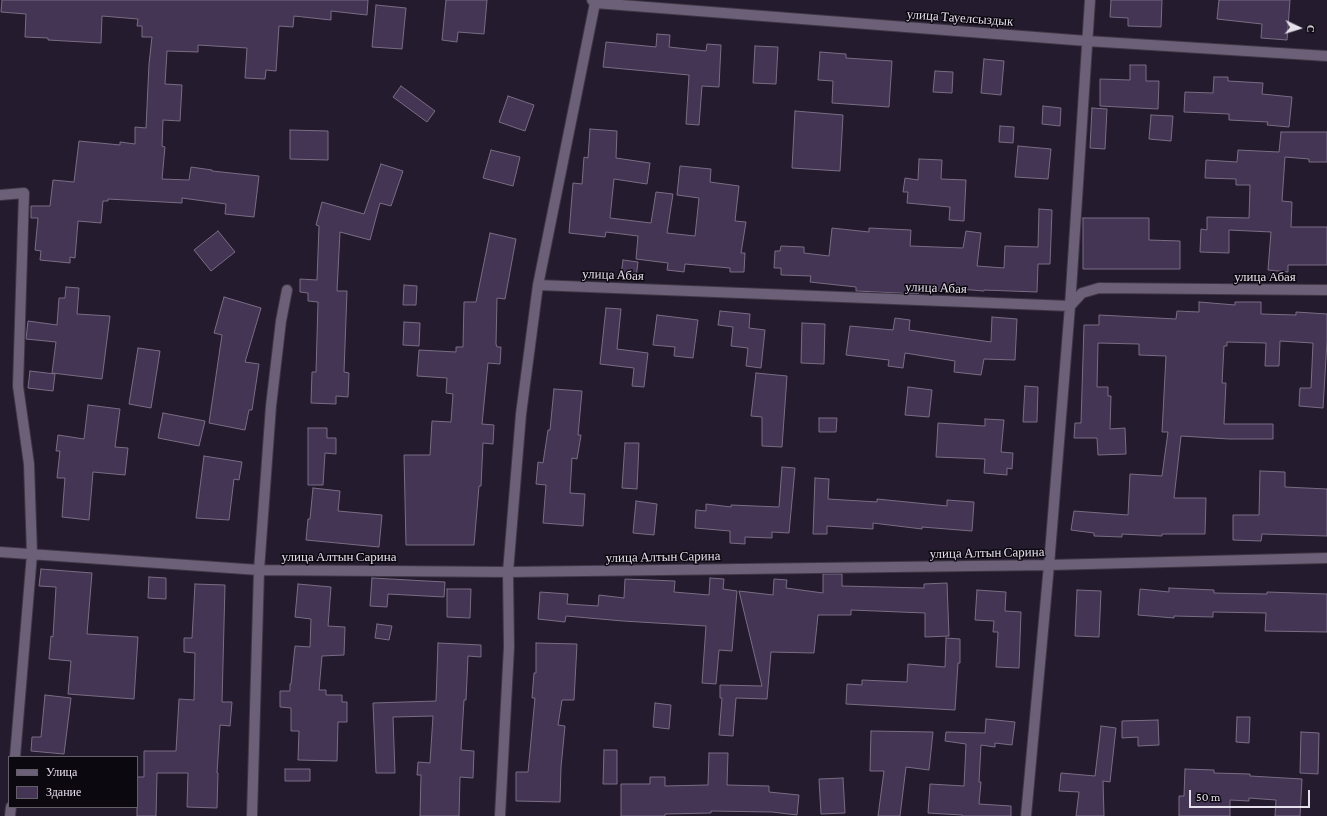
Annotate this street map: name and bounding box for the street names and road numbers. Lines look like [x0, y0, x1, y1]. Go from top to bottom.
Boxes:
street label: улица Тауелсыздык [906, 6, 1014, 30]
street label: улица Абая [582, 266, 644, 284]
street label: улица Абая [1234, 269, 1296, 285]
street label: улица Абая [905, 279, 967, 297]
street label: улица Алтын Сарина [929, 544, 1045, 562]
street label: улица Алтын Сарина [605, 548, 721, 566]
street label: улица Алтын Сарина [282, 549, 396, 565]

